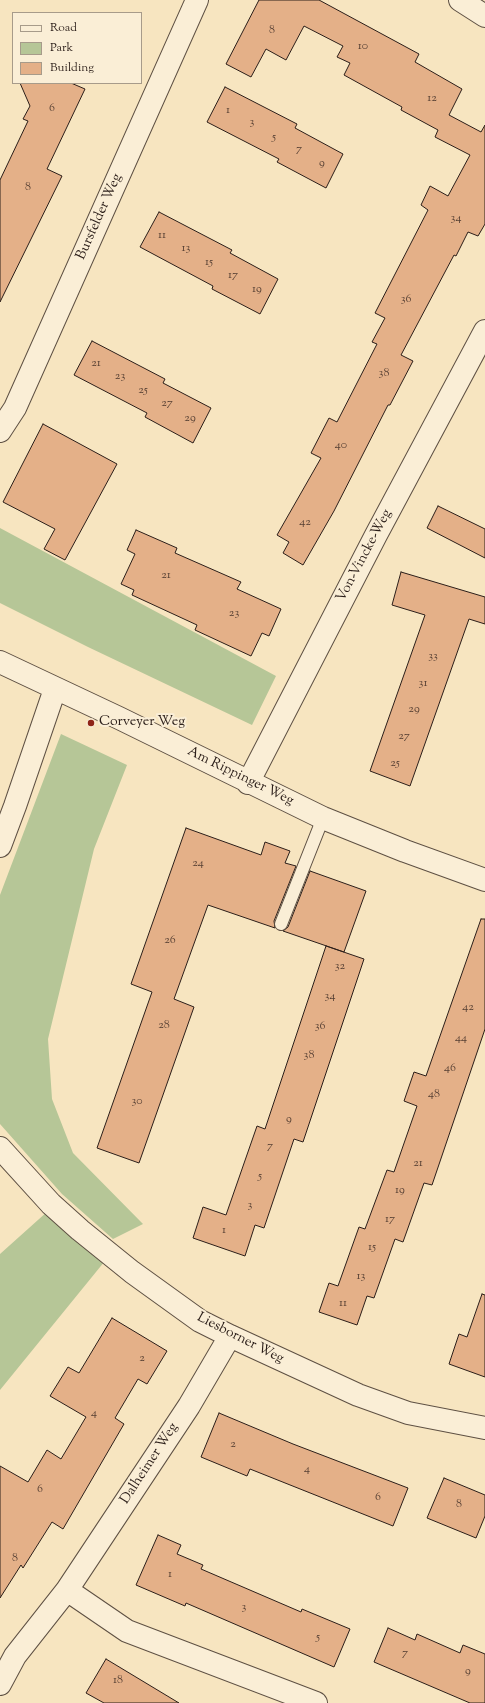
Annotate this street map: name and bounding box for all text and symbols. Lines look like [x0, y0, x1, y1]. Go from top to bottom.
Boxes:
legend [12, 12, 142, 84]
text: Road [50, 19, 77, 37]
house number: 8 [269, 24, 275, 38]
text: Park [50, 39, 73, 57]
house number: 10 [358, 40, 368, 54]
text: Building [50, 59, 94, 77]
house number: 12 [427, 92, 437, 106]
house number: 6 [49, 102, 55, 116]
house number: 1 [226, 104, 230, 118]
house number: 3 [250, 116, 254, 130]
house number: 5 [272, 131, 276, 145]
house number: 7 [296, 143, 302, 157]
house number: 9 [319, 157, 325, 171]
street label: Bursfelder Weg [74, 171, 126, 263]
house number: 8 [25, 181, 31, 195]
house number: 34 [451, 212, 461, 226]
house number: 11 [158, 229, 166, 243]
house number: 13 [182, 242, 190, 256]
house number: 15 [205, 256, 213, 270]
house number: 17 [228, 269, 238, 283]
house number: 19 [252, 283, 262, 297]
house number: 36 [401, 293, 411, 307]
house number: 21 [91, 357, 101, 371]
house number: 38 [379, 367, 389, 381]
house number: 23 [115, 370, 125, 384]
house number: 25 [138, 384, 148, 398]
house number: 27 [161, 397, 173, 411]
house number: 29 [184, 412, 196, 426]
house number: 40 [335, 439, 347, 453]
street label: Von-Vincke-Weg [334, 507, 396, 605]
house number: 42 [299, 516, 311, 530]
house number: 21 [161, 569, 171, 583]
house number: 23 [229, 607, 239, 621]
house number: 33 [428, 650, 438, 664]
house number: 31 [419, 677, 427, 691]
house number: 29 [408, 703, 420, 717]
place label: Corveyer Weg [99, 715, 185, 731]
marker: Corveyer Weg [86, 718, 96, 728]
house number: 27 [398, 730, 410, 744]
street label: Am Rippinger Weg [184, 744, 296, 810]
house number: 25 [390, 757, 400, 771]
house number: 24 [192, 857, 204, 871]
house number: 26 [164, 934, 176, 948]
house number: 32 [335, 960, 345, 974]
house number: 34 [325, 990, 335, 1004]
house number: 42 [462, 1001, 474, 1015]
house number: 28 [158, 1019, 170, 1033]
house number: 36 [315, 1020, 325, 1034]
house number: 44 [455, 1032, 467, 1046]
house number: 38 [304, 1049, 314, 1063]
house number: 46 [444, 1062, 456, 1076]
house number: 48 [428, 1088, 440, 1102]
house number: 30 [131, 1095, 143, 1109]
house number: 9 [286, 1113, 292, 1127]
house number: 7 [267, 1140, 273, 1154]
house number: 21 [413, 1157, 423, 1171]
house number: 5 [258, 1170, 262, 1184]
house number: 19 [395, 1184, 405, 1198]
house number: 3 [248, 1199, 252, 1213]
house number: 17 [385, 1213, 395, 1227]
house number: 1 [222, 1224, 226, 1238]
house number: 15 [368, 1241, 376, 1255]
house number: 13 [357, 1270, 365, 1284]
house number: 11 [339, 1297, 347, 1311]
street label: Liesborner Weg [194, 1310, 286, 1368]
house number: 2 [139, 1352, 145, 1366]
house number: 4 [91, 1407, 97, 1421]
street label: Dalheimer Weg [117, 1420, 183, 1508]
house number: 2 [230, 1438, 236, 1452]
house number: 4 [304, 1463, 310, 1477]
house number: 6 [37, 1483, 43, 1497]
house number: 6 [375, 1491, 381, 1505]
house number: 8 [456, 1498, 462, 1512]
house number: 8 [12, 1552, 18, 1566]
house number: 1 [168, 1568, 172, 1582]
house number: 3 [242, 1601, 246, 1615]
house number: 5 [316, 1631, 320, 1645]
house number: 7 [402, 1647, 408, 1661]
house number: 9 [465, 1665, 471, 1679]
house number: 18 [113, 1674, 123, 1688]

